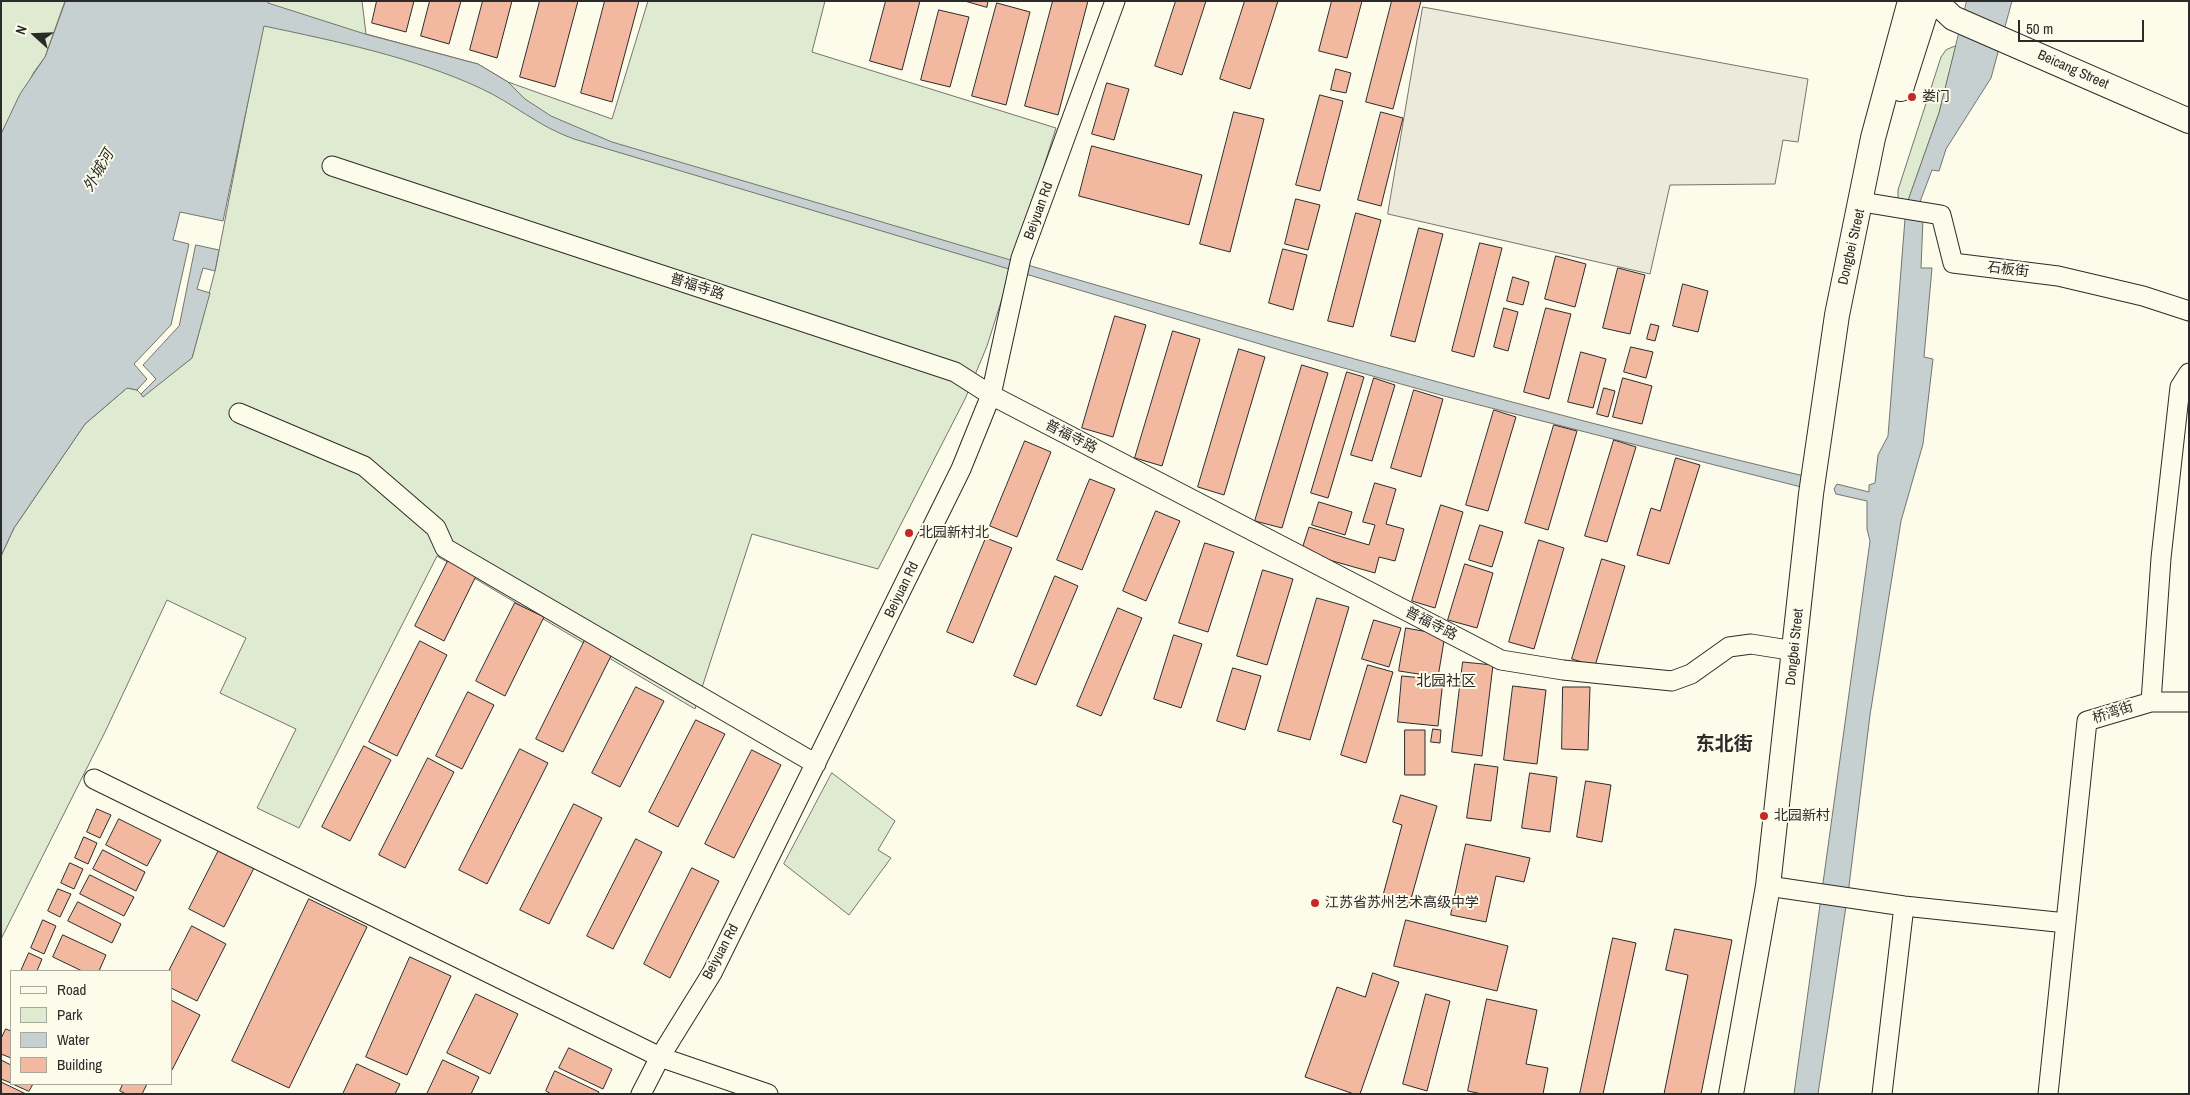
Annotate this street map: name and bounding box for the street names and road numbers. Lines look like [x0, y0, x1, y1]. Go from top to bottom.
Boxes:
street label: Beicang Street [2035, 47, 2111, 93]
street label: Beiyuan Rd [1021, 180, 1057, 242]
street label: Dongbei Street [1835, 207, 1869, 287]
street label: 石板街 [1986, 259, 2030, 281]
street label: 普福寺路 [668, 270, 726, 304]
street label: 普福寺路 [1042, 417, 1100, 457]
street label: Beiyuan Rd [881, 559, 923, 621]
street label: 普福寺路 [1402, 604, 1460, 644]
street label: Dongbei Street [1783, 608, 1807, 686]
street label: 桥湾街 [2090, 699, 2136, 727]
street label: Beiyuan Rd [700, 922, 742, 982]

